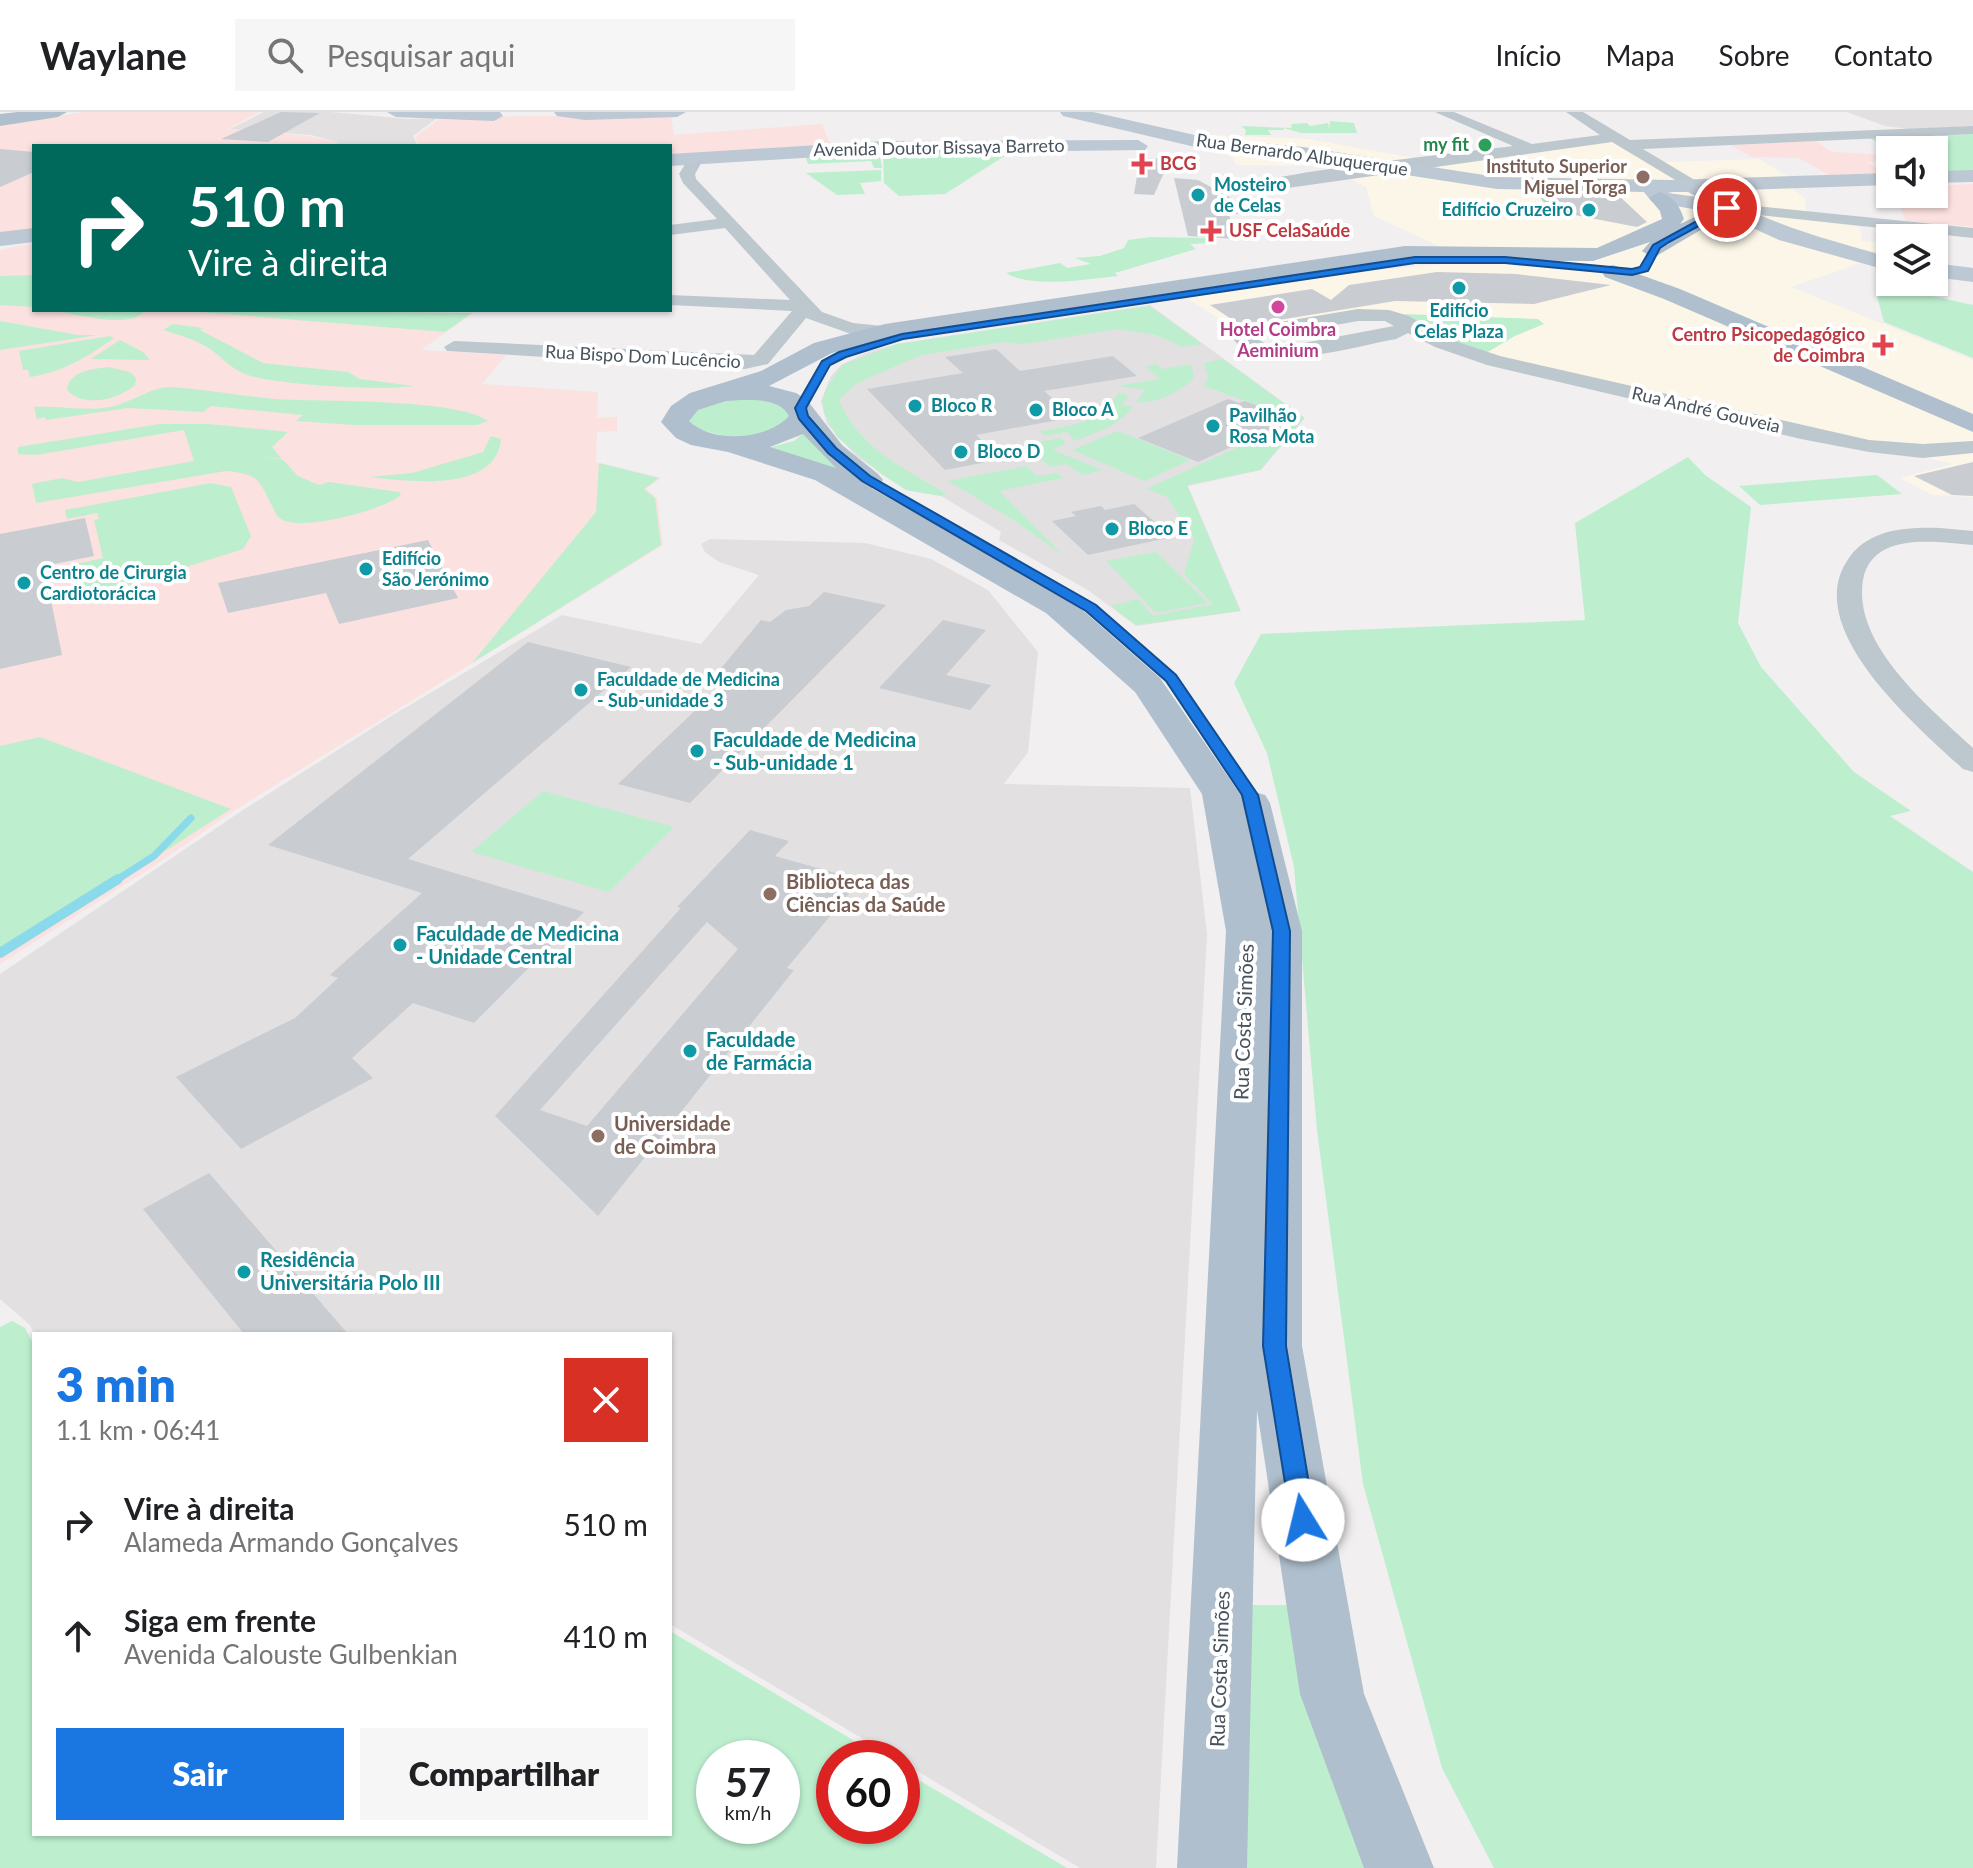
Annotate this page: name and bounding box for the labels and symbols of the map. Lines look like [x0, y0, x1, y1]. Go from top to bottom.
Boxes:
street label: Rua Bernardo Albuquerque [1195, 128, 1409, 180]
place label: my fit [1423, 133, 1469, 155]
street label: Avenida Doutor Bissaya Barreto [813, 134, 1065, 160]
marker: my fit [1476, 136, 1494, 154]
place label: BCG [1160, 152, 1197, 174]
marker: BCG [1131, 153, 1153, 175]
place label: Instituto Superior Miguel Torga [1486, 155, 1627, 198]
marker: Instituto Superior Miguel Torga [1634, 168, 1652, 186]
place label: Mosteiro de Celas [1214, 173, 1287, 216]
pin [1693, 174, 1761, 242]
marker: Mosteiro de Celas [1189, 186, 1207, 204]
place label: Edifício Cruzeiro [1442, 198, 1573, 220]
marker: Edifício Cruzeiro [1580, 201, 1598, 219]
place label: USF CelaSaúde [1229, 219, 1350, 241]
marker: USF CelaSaúde [1200, 220, 1222, 242]
marker: Edifício Celas Plaza [1450, 279, 1468, 297]
marker: Hotel Coimbra Aeminium [1269, 298, 1287, 316]
place label: Edifício Celas Plaza [1414, 299, 1504, 342]
place label: Hotel Coimbra Aeminium [1220, 318, 1336, 361]
place label: Centro Psicopedagógico de Coimbra [1672, 323, 1865, 366]
marker: Centro Psicopedagógico de Coimbra [1872, 334, 1894, 356]
street label: Rua Bispo Dom Lucêncio [545, 340, 742, 372]
street label: Rua André Gouveia [1630, 381, 1783, 437]
place label: Bloco R [931, 394, 993, 416]
marker: Bloco R [906, 397, 924, 415]
place label: Bloco A [1052, 398, 1114, 420]
marker: Bloco A [1027, 401, 1045, 419]
place label: Pavilhão Rosa Mota [1229, 404, 1314, 447]
marker: Pavilhão Rosa Mota [1204, 417, 1222, 435]
place label: Bloco D [977, 440, 1040, 462]
marker: Bloco D [952, 443, 970, 461]
place label: Bloco E [1128, 517, 1188, 539]
marker: Bloco E [1103, 520, 1121, 538]
place label: Edifício São Jerónimo [382, 547, 489, 590]
marker: Edifício São Jerónimo [357, 560, 375, 578]
place label: Centro de Cirurgia Cardiotorácica [40, 561, 187, 604]
marker: Centro de Cirurgia Cardiotorácica [15, 574, 33, 592]
place label: Faculdade de Medicina - Sub-unidade 3 [597, 668, 780, 711]
marker: Faculdade de Medicina - Sub-unidade 3 [572, 681, 590, 699]
place label: Faculdade de Medicina - Sub-unidade 1 [713, 727, 916, 774]
marker: Faculdade de Medicina - Sub-unidade 1 [688, 742, 706, 760]
place label: Biblioteca das Ciências da Saúde [786, 869, 946, 916]
marker: Biblioteca das Ciências da Saúde [761, 885, 779, 903]
place label: Faculdade de Medicina - Unidade Central [416, 921, 619, 968]
marker: Faculdade de Medicina - Unidade Central [391, 936, 409, 954]
street label: Rua Costa Simões [1228, 943, 1258, 1100]
place label: Faculdade de Farmácia [706, 1027, 812, 1074]
marker: Faculdade de Farmácia [681, 1042, 699, 1060]
place label: Universidade de Coimbra [614, 1111, 731, 1158]
marker: Universidade de Coimbra [589, 1127, 607, 1145]
place label: Residência Universitária Polo III [260, 1247, 441, 1294]
marker: Residência Universitária Polo III [235, 1263, 253, 1281]
position arrow [1261, 1478, 1345, 1562]
street label: Rua Costa Simões [1204, 1590, 1234, 1747]
speed limit sign: 60 [816, 1740, 920, 1844]

